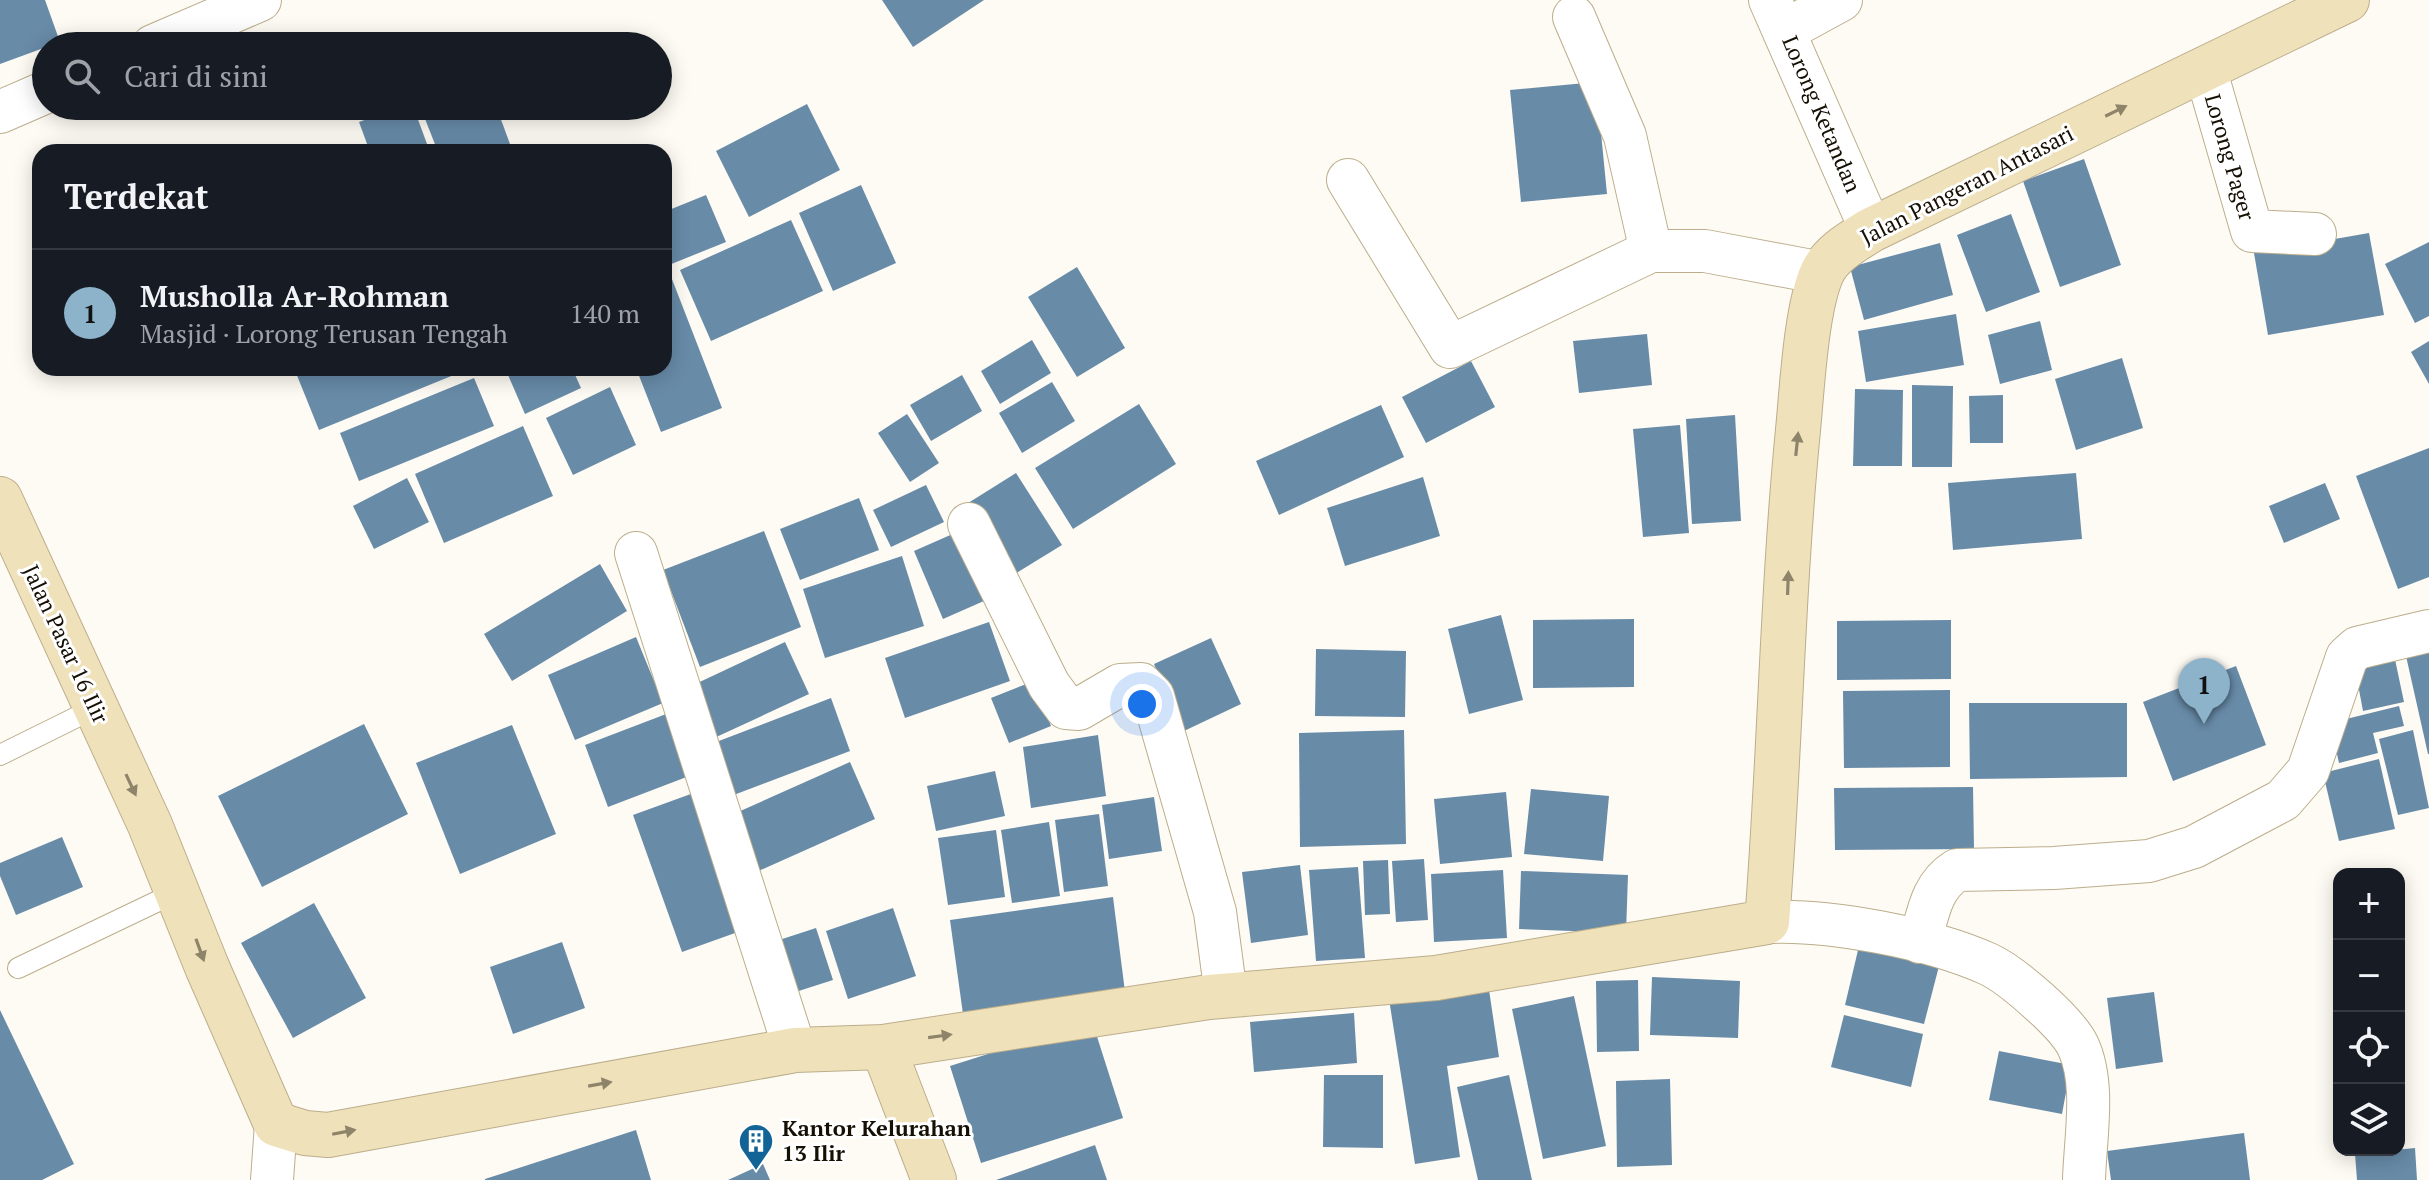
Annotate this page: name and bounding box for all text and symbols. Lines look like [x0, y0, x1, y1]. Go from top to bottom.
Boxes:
street label: Lorong Ketandan [1776, 31, 1869, 197]
search box [32, 32, 672, 120]
icon: search [60, 54, 104, 98]
text: Cari di sini [124, 56, 268, 96]
street label: Lorong Pager [2199, 90, 2263, 224]
one-way arrow [2105, 104, 2128, 118]
street label: Jalan Pangeran Antasari [1855, 118, 2078, 251]
text: Terdekat [64, 174, 209, 219]
text: Musholla Ar-Rohman [140, 276, 449, 316]
text: 1 [83, 296, 97, 330]
text: 140 m [570, 296, 640, 330]
text: Masjid · Lorong Terusan Tengah [140, 316, 508, 350]
one-way arrow [1791, 431, 1804, 456]
street label: Jalan Pasar 16 Ilir [17, 560, 116, 728]
one-way arrow [1781, 570, 1794, 595]
pin: 1 [2178, 658, 2230, 724]
your location [1122, 684, 1162, 724]
one-way arrow [124, 773, 138, 797]
map controls [2333, 868, 2405, 1156]
button: + [2333, 868, 2405, 940]
one-way arrow [194, 938, 207, 962]
button: − [2333, 940, 2405, 1012]
button: locate [2333, 1012, 2405, 1084]
one-way arrow [927, 1029, 952, 1042]
one-way arrow [587, 1078, 612, 1090]
button: layers [2333, 1084, 2405, 1156]
place label: Kantor Kelurahan 13 Ilir [782, 1113, 971, 1167]
building icon: Kantor Kelurahan 13 Ilir [737, 1122, 775, 1172]
one-way arrow [332, 1125, 357, 1137]

